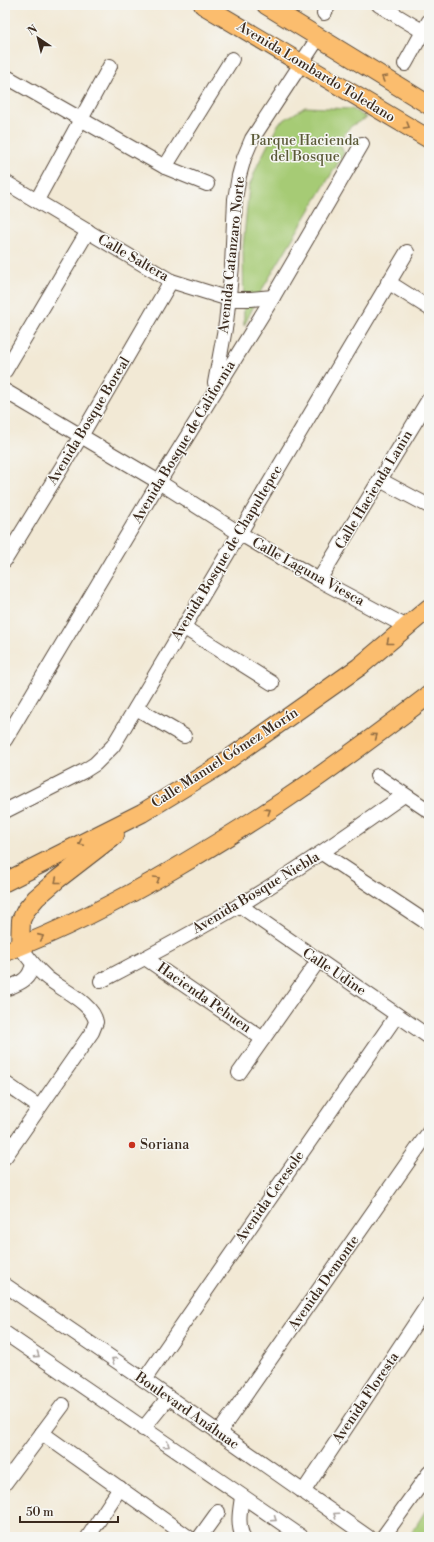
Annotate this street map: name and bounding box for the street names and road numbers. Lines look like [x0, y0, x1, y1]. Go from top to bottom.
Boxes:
street label: Avenida Lombardo Toledano [233, 17, 399, 127]
street label: Avenida Catanzaro Norte [215, 176, 249, 335]
street label: Calle Saltera [94, 230, 173, 286]
street label: Avenida Bosque Boreal [43, 354, 134, 489]
street label: Avenida Bosque de California [128, 357, 240, 527]
street label: Calle Hacienda Lanin [331, 427, 417, 553]
street label: Avenida Bosque de Chapultepec [167, 462, 287, 645]
street label: Calle Laguna Viesca [249, 534, 368, 611]
street label: Calle Manuel Gómez Morín [148, 703, 302, 812]
street label: Avenida Bosque Niebla [188, 847, 324, 939]
street label: Calle Udine [299, 944, 369, 1000]
street label: Hacienda Pehuen [153, 959, 255, 1038]
street label: Avenida Ceresole [231, 1147, 309, 1247]
street label: Avenida Demonte [284, 1232, 363, 1335]
street label: Avenida Floresta [328, 1348, 404, 1448]
street label: Boulevard Anáhuac [131, 1368, 243, 1454]

